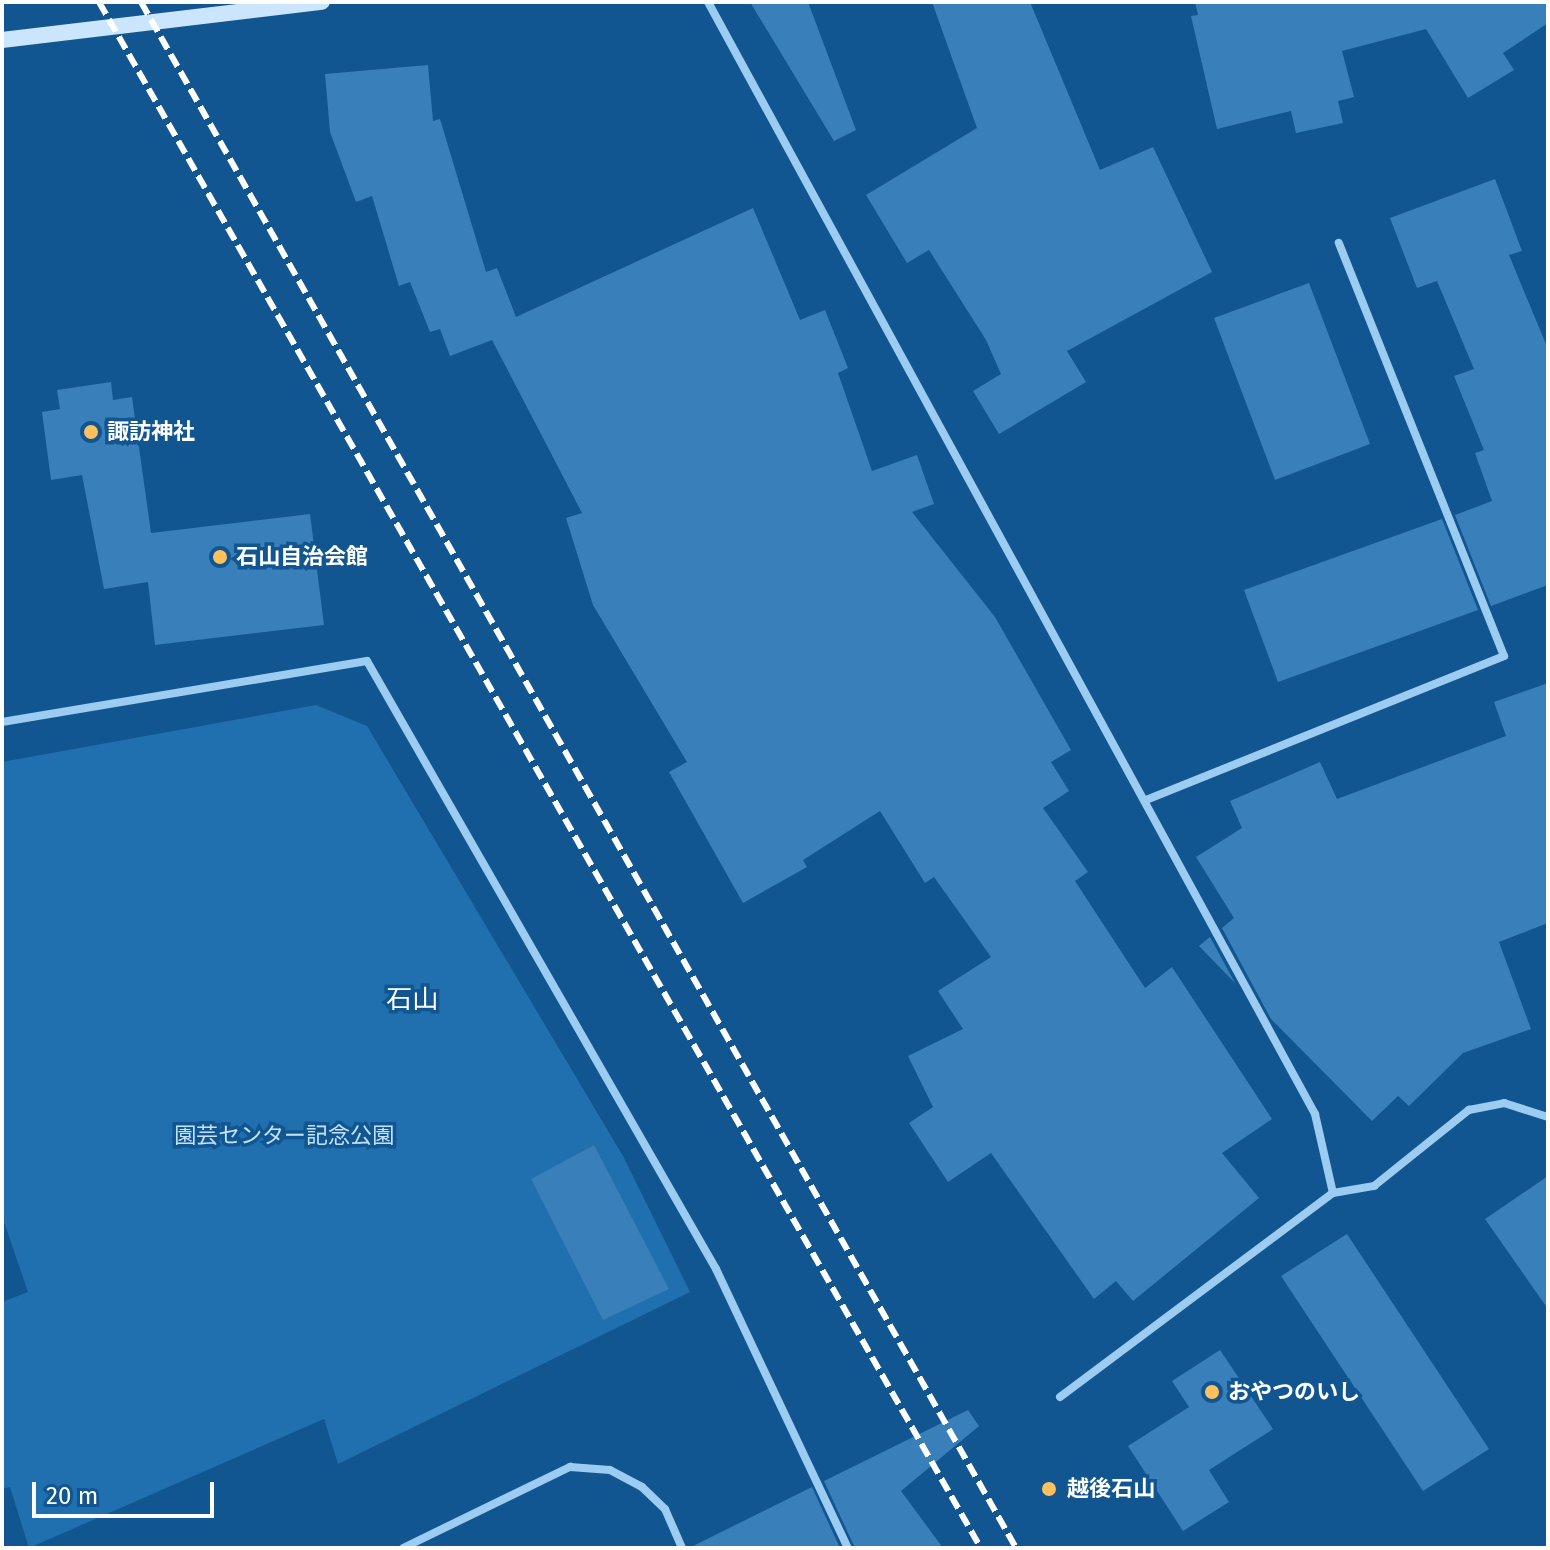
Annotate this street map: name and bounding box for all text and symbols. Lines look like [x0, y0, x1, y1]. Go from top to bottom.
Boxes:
place label: 諏訪神社 [107, 419, 195, 445]
marker: 諏訪神社 [82, 423, 100, 441]
place label: 石山自治会館 [236, 544, 368, 570]
marker: 石山自治会館 [211, 548, 229, 566]
district label: 石山 [386, 984, 438, 1016]
park label: 園芸センター記念公園 [174, 1123, 394, 1149]
place label: おやつのいし [1228, 1379, 1360, 1405]
marker: おやつのいし [1203, 1383, 1221, 1401]
scale bar [36, 1466, 218, 1516]
place label: 越後石山 [1067, 1476, 1155, 1502]
marker: 越後石山 [1038, 1478, 1060, 1500]
text: 20 m [46, 1482, 98, 1510]

